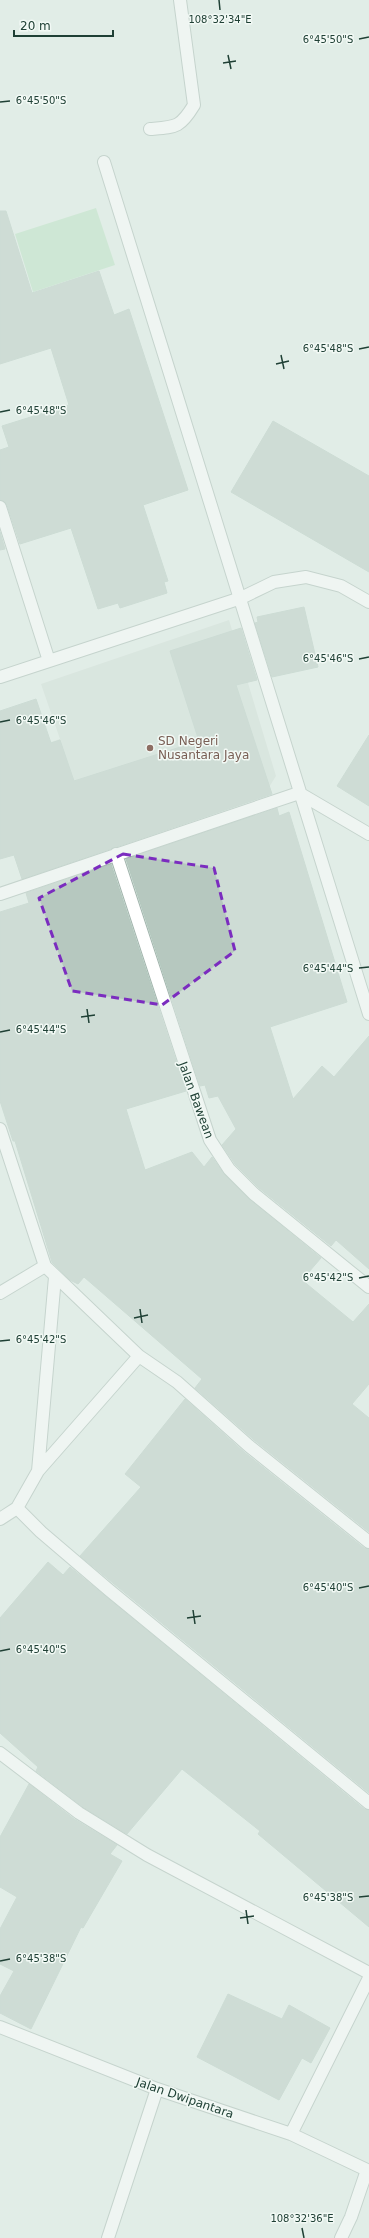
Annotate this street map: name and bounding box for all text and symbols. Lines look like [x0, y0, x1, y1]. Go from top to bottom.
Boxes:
scale bar [14, 12, 113, 38]
text: 108°32'34"E [188, 14, 252, 25]
text: 20 m [20, 19, 51, 33]
text: 6°45'50"S [303, 34, 353, 45]
text: 6°45'50"S [16, 95, 66, 106]
text: 6°45'48"S [303, 343, 353, 354]
text: 6°45'48"S [16, 405, 66, 416]
text: 6°45'46"S [303, 653, 353, 664]
text: 6°45'46"S [16, 715, 66, 726]
place label: SD Negeri Nusantara Jaya [158, 734, 249, 762]
marker: SD Negeri Nusantara Jaya [145, 743, 155, 753]
text: 6°45'44"S [303, 963, 353, 974]
text: 6°45'44"S [16, 1024, 66, 1035]
street label: Jalan Bawean [175, 1059, 216, 1140]
text: 6°45'42"S [303, 1272, 353, 1283]
text: 6°45'42"S [16, 1334, 66, 1345]
text: 6°45'40"S [303, 1582, 353, 1593]
text: 6°45'40"S [16, 1644, 66, 1655]
text: 6°45'38"S [303, 1892, 353, 1903]
text: 6°45'38"S [16, 1953, 66, 1964]
street label: Jalan Dwipantara [133, 2074, 236, 2121]
text: 108°32'36"E [270, 2213, 334, 2224]

